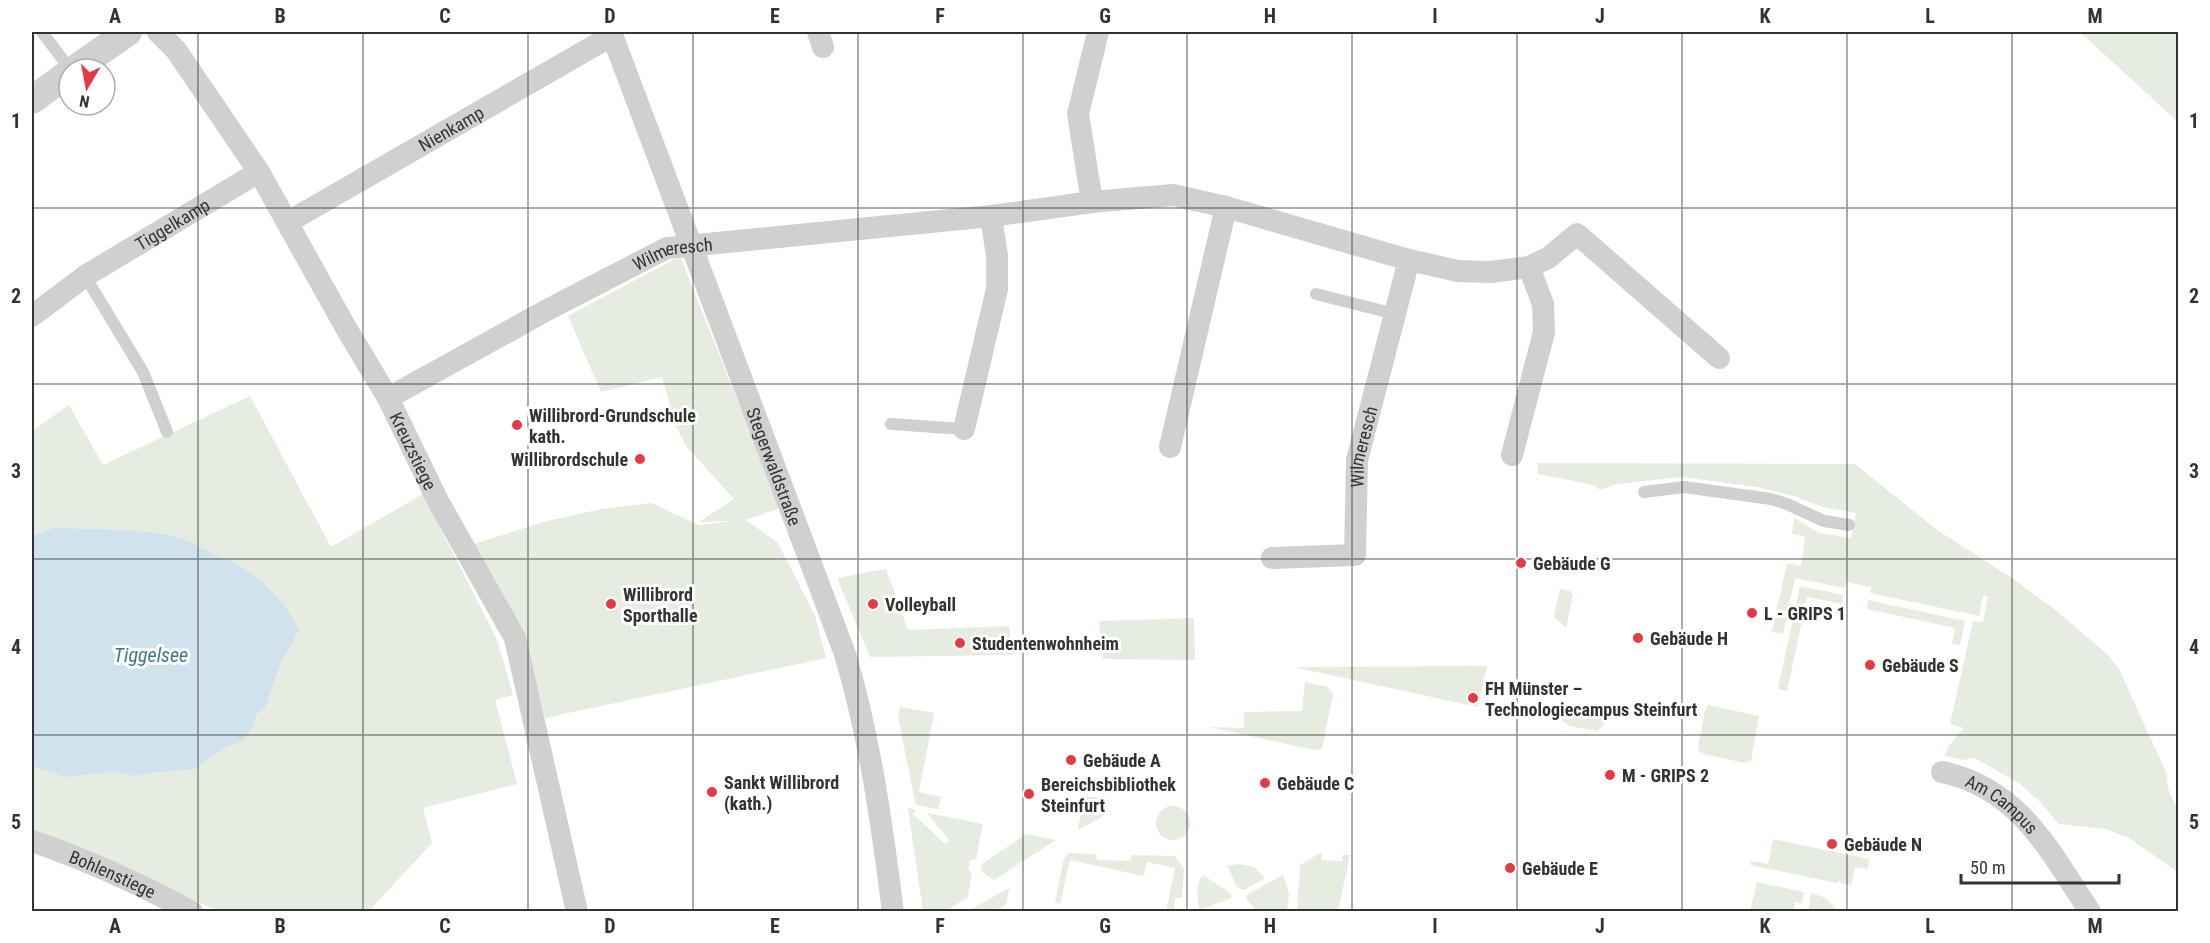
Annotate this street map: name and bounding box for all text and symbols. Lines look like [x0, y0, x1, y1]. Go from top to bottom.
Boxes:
text: A [109, 4, 121, 28]
text: B [274, 4, 286, 28]
text: C [439, 4, 451, 28]
text: D [604, 4, 616, 28]
text: E [770, 4, 780, 28]
text: F [935, 4, 945, 28]
text: G [1099, 4, 1111, 28]
text: H [1264, 4, 1276, 28]
text: I [1432, 4, 1438, 28]
text: J [1595, 4, 1605, 28]
text: K [1759, 4, 1771, 28]
text: L [1925, 4, 1935, 28]
text: M [2087, 4, 2103, 28]
north arrow [57, 57, 117, 117]
text: N [78, 91, 91, 111]
street label: Nienkamp [415, 101, 487, 155]
text: 1 [11, 109, 21, 133]
text: 1 [2189, 109, 2199, 133]
street label: Tiggelkamp [131, 193, 213, 254]
street label: Wilmeresch [629, 233, 714, 274]
text: 2 [11, 284, 21, 308]
text: 2 [2189, 284, 2199, 308]
street label: Stegerwaldstraße [743, 404, 806, 528]
street label: Wilmeresch [1345, 404, 1381, 488]
place label: Willibrord-Grundschule kath. [529, 405, 696, 447]
street label: Kreuzstiege [386, 409, 441, 493]
marker: Willibrord-Grundschule kath. [510, 418, 524, 432]
place label: Willibrordschule [511, 449, 628, 470]
marker: Willibrordschule [633, 452, 647, 466]
text: 3 [11, 459, 21, 483]
text: 3 [2189, 459, 2199, 483]
place label: Gebäude G [1533, 553, 1611, 574]
marker: Gebäude G [1514, 556, 1528, 570]
place label: Willibrord Sporthalle [623, 584, 698, 626]
place label: Volleyball [885, 594, 956, 615]
marker: Willibrord Sporthalle [604, 597, 618, 611]
marker: Volleyball [866, 597, 880, 611]
place label: L - GRIPS 1 [1764, 603, 1846, 624]
marker: L - GRIPS 1 [1745, 606, 1759, 620]
place label: Gebäude H [1650, 628, 1728, 649]
marker: Gebäude H [1631, 631, 1645, 645]
place label: Studentenwohnheim [972, 633, 1119, 654]
text: 4 [11, 635, 21, 659]
text: 4 [2189, 635, 2199, 659]
marker: Studentenwohnheim [953, 636, 967, 650]
water label: Tiggelsee [114, 643, 188, 667]
place label: Gebäude S [1882, 655, 1959, 676]
marker: Gebäude S [1863, 658, 1877, 672]
place label: FH Münster – Technologiecampus Steinfurt [1485, 678, 1698, 720]
marker: FH Münster – Technologiecampus Steinfurt [1466, 691, 1480, 705]
place label: Gebäude A [1083, 750, 1161, 771]
marker: Gebäude A [1064, 753, 1078, 767]
place label: M - GRIPS 2 [1622, 765, 1709, 786]
marker: M - GRIPS 2 [1603, 768, 1617, 782]
street label: Am Campus [1963, 770, 2043, 838]
place label: Sankt Willibrord (kath.) [724, 772, 839, 815]
place label: Gebäude C [1277, 773, 1354, 794]
place label: Bereichsbibliothek Steinfurt [1041, 774, 1176, 816]
marker: Gebäude C [1258, 776, 1272, 790]
marker: Sankt Willibrord (kath.) [705, 785, 719, 799]
marker: Bereichsbibliothek Steinfurt [1022, 787, 1036, 801]
text: 5 [11, 810, 21, 834]
text: 5 [2189, 810, 2199, 834]
place label: Gebäude N [1844, 834, 1922, 855]
marker: Gebäude N [1825, 837, 1839, 851]
street label: Bohlenstiege [66, 845, 159, 902]
scale bar [1961, 847, 2118, 885]
text: 50 m [1970, 857, 2005, 878]
place label: Gebäude E [1522, 858, 1598, 879]
marker: Gebäude E [1503, 861, 1517, 875]
text: A [109, 914, 121, 938]
text: B [274, 914, 286, 938]
text: C [439, 914, 451, 938]
text: D [604, 914, 616, 938]
text: E [770, 914, 780, 938]
text: F [935, 914, 945, 938]
text: G [1099, 914, 1111, 938]
text: H [1264, 914, 1276, 938]
text: I [1432, 914, 1438, 938]
text: J [1595, 914, 1605, 938]
text: K [1759, 914, 1771, 938]
text: L [1925, 914, 1935, 938]
text: M [2087, 914, 2103, 938]

